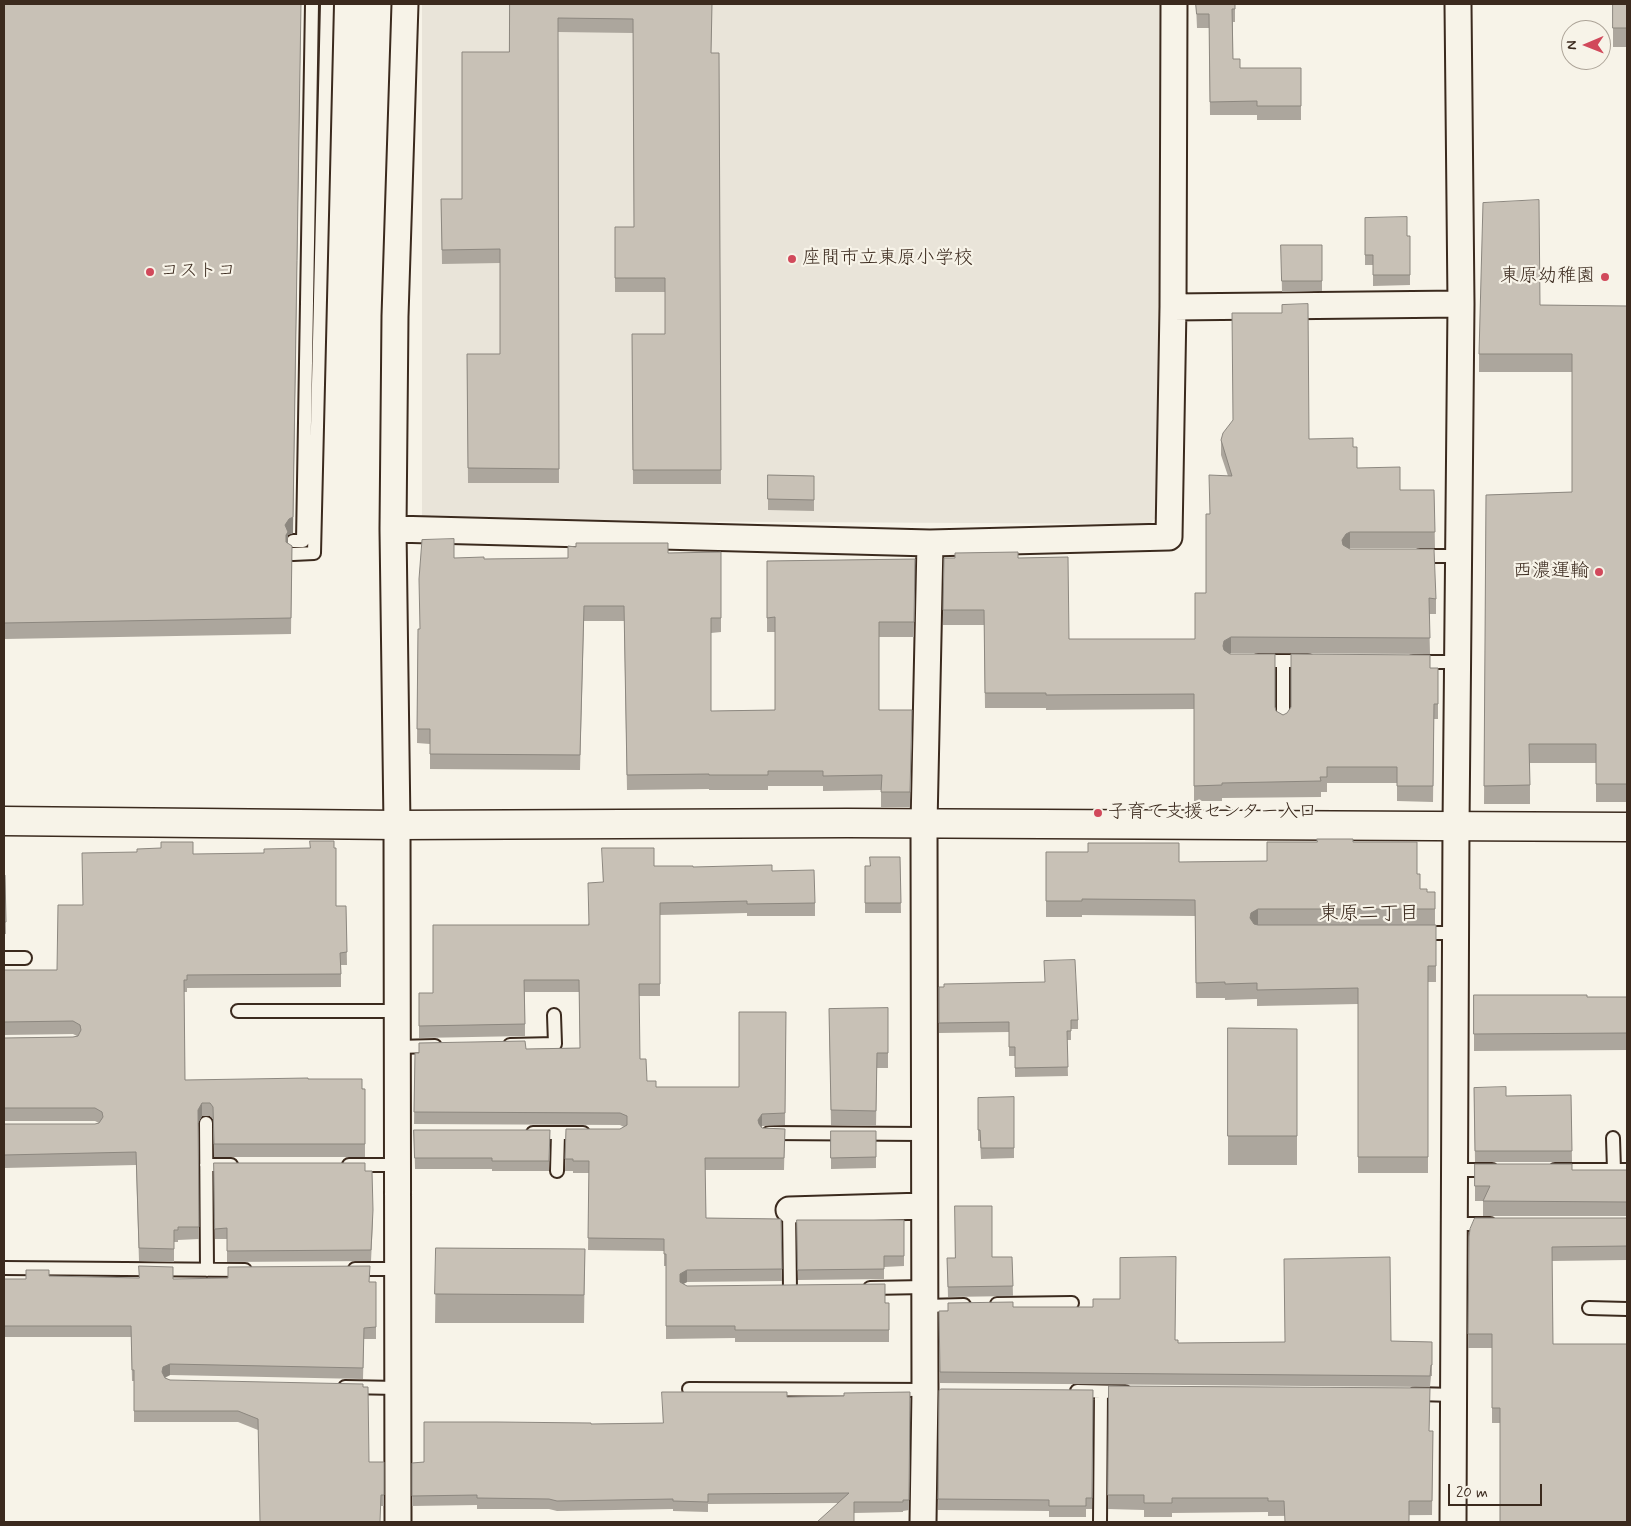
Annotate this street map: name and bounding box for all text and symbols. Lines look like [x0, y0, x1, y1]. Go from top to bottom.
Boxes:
north arrow [1561, 20, 1611, 70]
text: N [1563, 40, 1581, 50]
place label: 座間市立東原小学校 [802, 248, 973, 270]
marker: 座間市立東原小学校 [786, 253, 798, 265]
place label: コストコ [160, 261, 236, 283]
marker: コストコ [144, 266, 156, 278]
place label: 東原幼稚園 [1500, 266, 1595, 288]
marker: 東原幼稚園 [1599, 271, 1611, 283]
place label: 西濃運輸 [1513, 561, 1589, 583]
marker: 西濃運輸 [1593, 566, 1605, 578]
place label: 子育て支援センター入口 [1108, 802, 1317, 824]
marker: 子育て支援センター入口 [1092, 807, 1104, 819]
district label: 東原二丁目 [1319, 903, 1419, 927]
scale bar [1451, 1474, 1545, 1506]
text: 20 m [1456, 1483, 1488, 1503]

